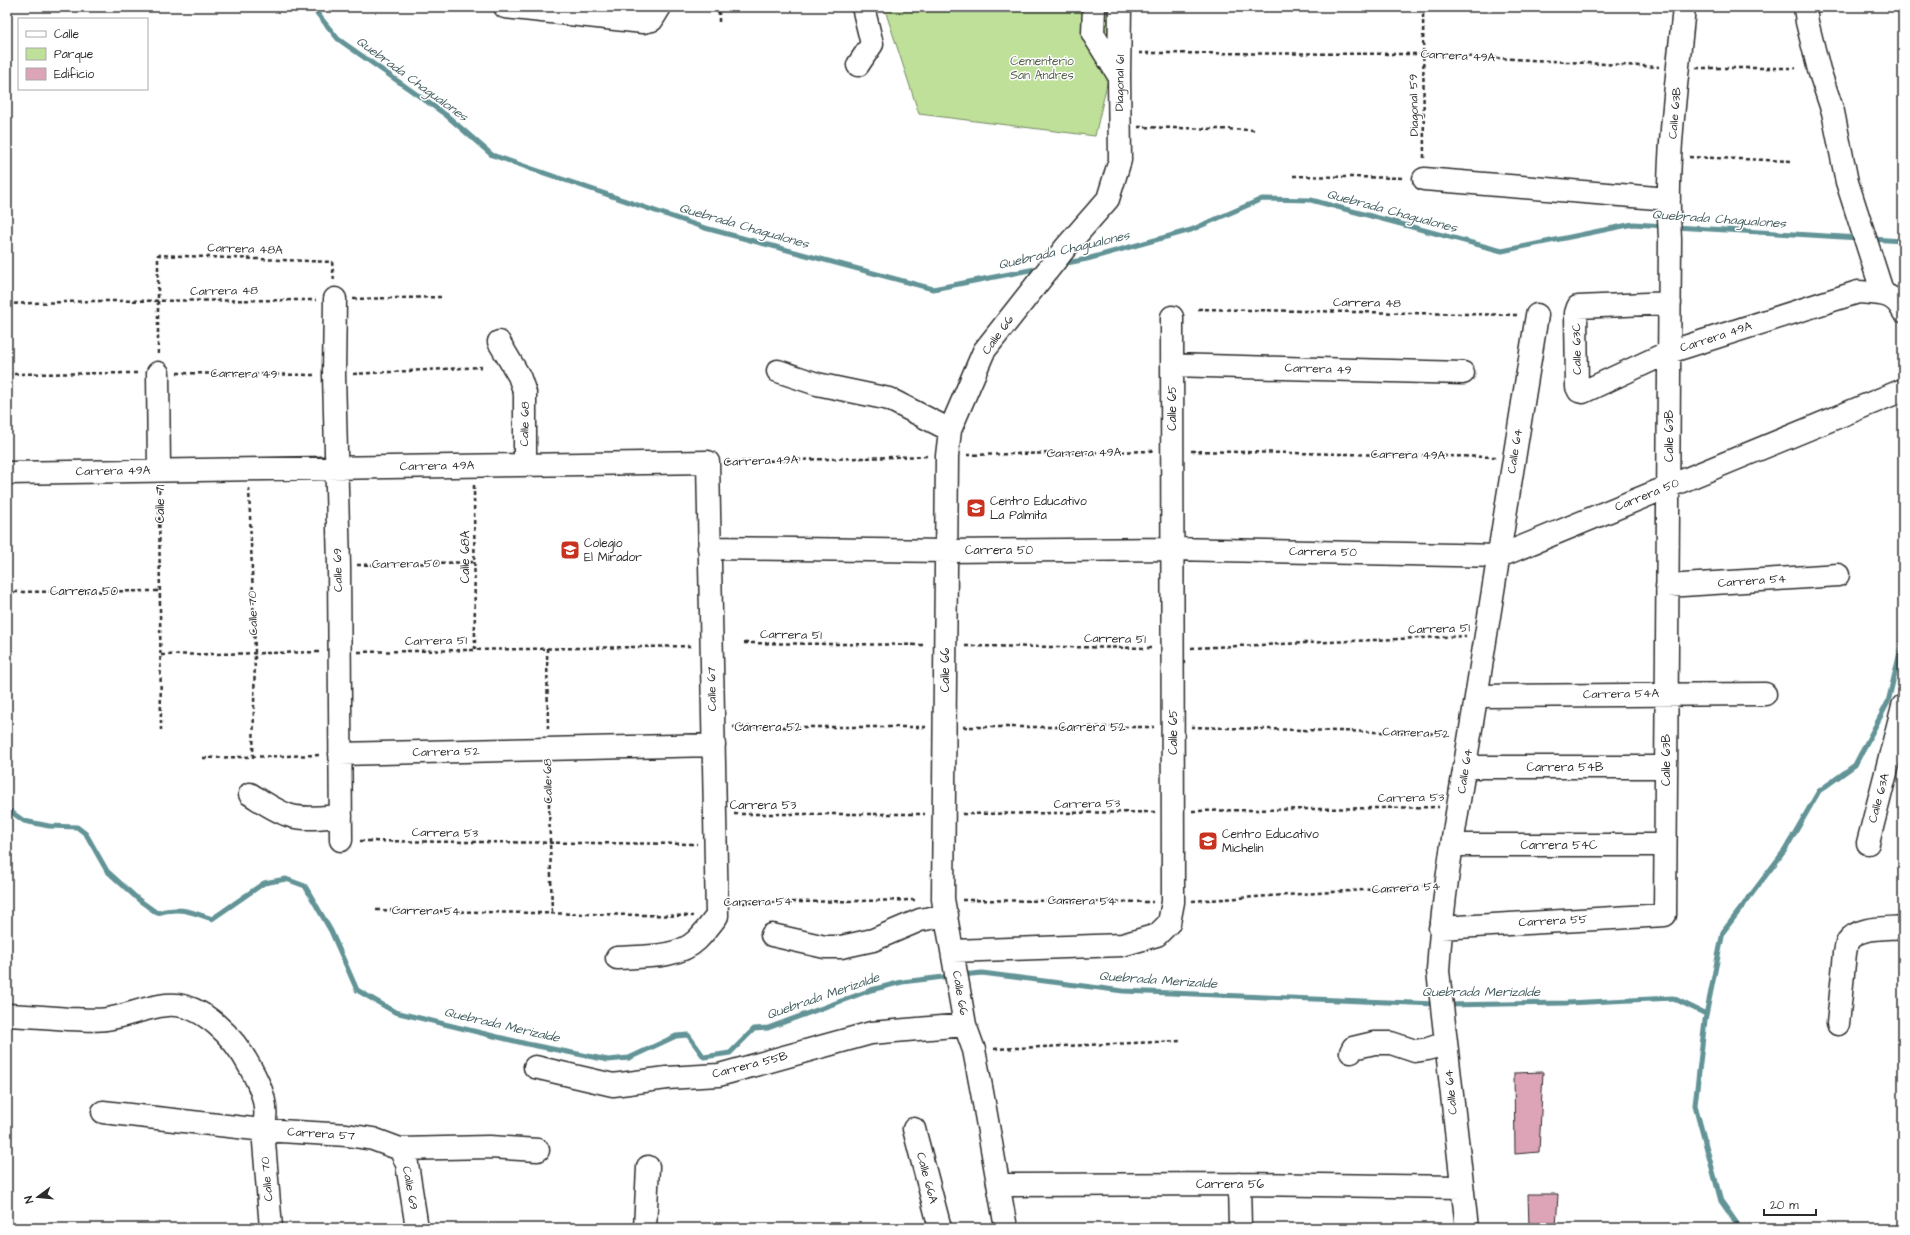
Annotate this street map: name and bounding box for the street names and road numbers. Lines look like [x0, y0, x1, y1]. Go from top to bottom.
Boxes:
street label: Carrera 49A [1420, 46, 1496, 66]
street label: Diagonal 61 [1111, 54, 1130, 111]
street label: Diagonal 59 [1405, 73, 1424, 137]
street label: Calle 63B [1664, 86, 1686, 140]
street label: Carrera 48A [207, 239, 283, 259]
street label: Carrera 48 [190, 282, 258, 300]
street label: Carrera 48 [1333, 294, 1401, 312]
street label: Calle 66 [978, 312, 1018, 358]
street label: Carrera 49A [1678, 317, 1754, 357]
street label: Calle 63C [1568, 322, 1586, 375]
street label: Carrera 49 [1284, 359, 1352, 379]
street label: Carrera 49 [210, 365, 278, 383]
street label: Calle 65 [1164, 385, 1181, 431]
street label: Calle 68 [516, 401, 534, 447]
street label: Calle 63B [1661, 410, 1678, 462]
street label: Calle 64 [1503, 427, 1527, 475]
street label: Carrera 49A [1047, 444, 1122, 462]
street label: Carrera 49A [1371, 446, 1446, 464]
street label: Carrera 49A [723, 451, 799, 471]
street label: Carrera 49A [400, 457, 475, 475]
street label: Carrera 49A [76, 462, 151, 480]
street label: Carrera 50 [1612, 474, 1682, 516]
street label: Calle 71 [152, 484, 169, 523]
street label: Calle 68A [457, 530, 474, 583]
street label: Carrera 50 [965, 542, 1033, 559]
street label: Carrera 50 [1289, 543, 1358, 561]
street label: Calle 69 [329, 548, 347, 592]
street label: Carrera 50 [372, 555, 441, 573]
street label: Carrera 54 [1717, 570, 1787, 592]
street label: Carrera 50 [50, 583, 118, 600]
street label: Calle 70 [244, 590, 262, 636]
street label: Carrera 51 [1408, 619, 1471, 639]
street label: Carrera 51 [760, 626, 823, 644]
street label: Carrera 51 [1084, 630, 1147, 648]
street label: Carrera 51 [405, 632, 468, 650]
street label: Calle 66 [937, 647, 954, 692]
street label: Calle 67 [703, 666, 721, 711]
street label: Carrera 54A [1583, 685, 1660, 703]
street label: Calle 65 [1165, 709, 1182, 755]
street label: Carrera 52 [734, 719, 802, 736]
street label: Carrera 52 [1058, 719, 1126, 736]
street label: Carrera 52 [1382, 723, 1450, 743]
street label: Calle 63B [1658, 734, 1675, 786]
street label: Carrera 52 [412, 743, 480, 761]
street label: Calle 64 [1453, 747, 1477, 795]
street label: Calle 68 [539, 758, 557, 804]
street label: Carrera 54B [1526, 759, 1604, 776]
street label: Calle 63A [1864, 771, 1894, 825]
street label: Carrera 53 [1378, 789, 1444, 807]
street label: Carrera 53 [1054, 795, 1120, 813]
street label: Carrera 53 [730, 797, 796, 814]
street label: Carrera 53 [412, 824, 478, 842]
street label: Carrera 54C [1520, 837, 1598, 854]
street label: Carrera 54 [1371, 878, 1441, 898]
street label: Carrera 54 [1048, 892, 1116, 910]
street label: Carrera 54 [724, 893, 792, 911]
street label: Carrera 54 [392, 902, 460, 920]
street label: Carrera 55 [1518, 911, 1588, 931]
street label: Calle 66 [948, 970, 972, 1017]
street label: Carrera 55B [710, 1047, 790, 1083]
street label: Calle 64 [1440, 1069, 1462, 1115]
street label: Carrera 57 [287, 1123, 356, 1145]
street label: Calle 66A [912, 1150, 942, 1206]
street label: Calle 70 [257, 1156, 277, 1202]
street label: Calle 69 [398, 1165, 422, 1211]
street label: Carrera 56 [1196, 1176, 1264, 1193]

